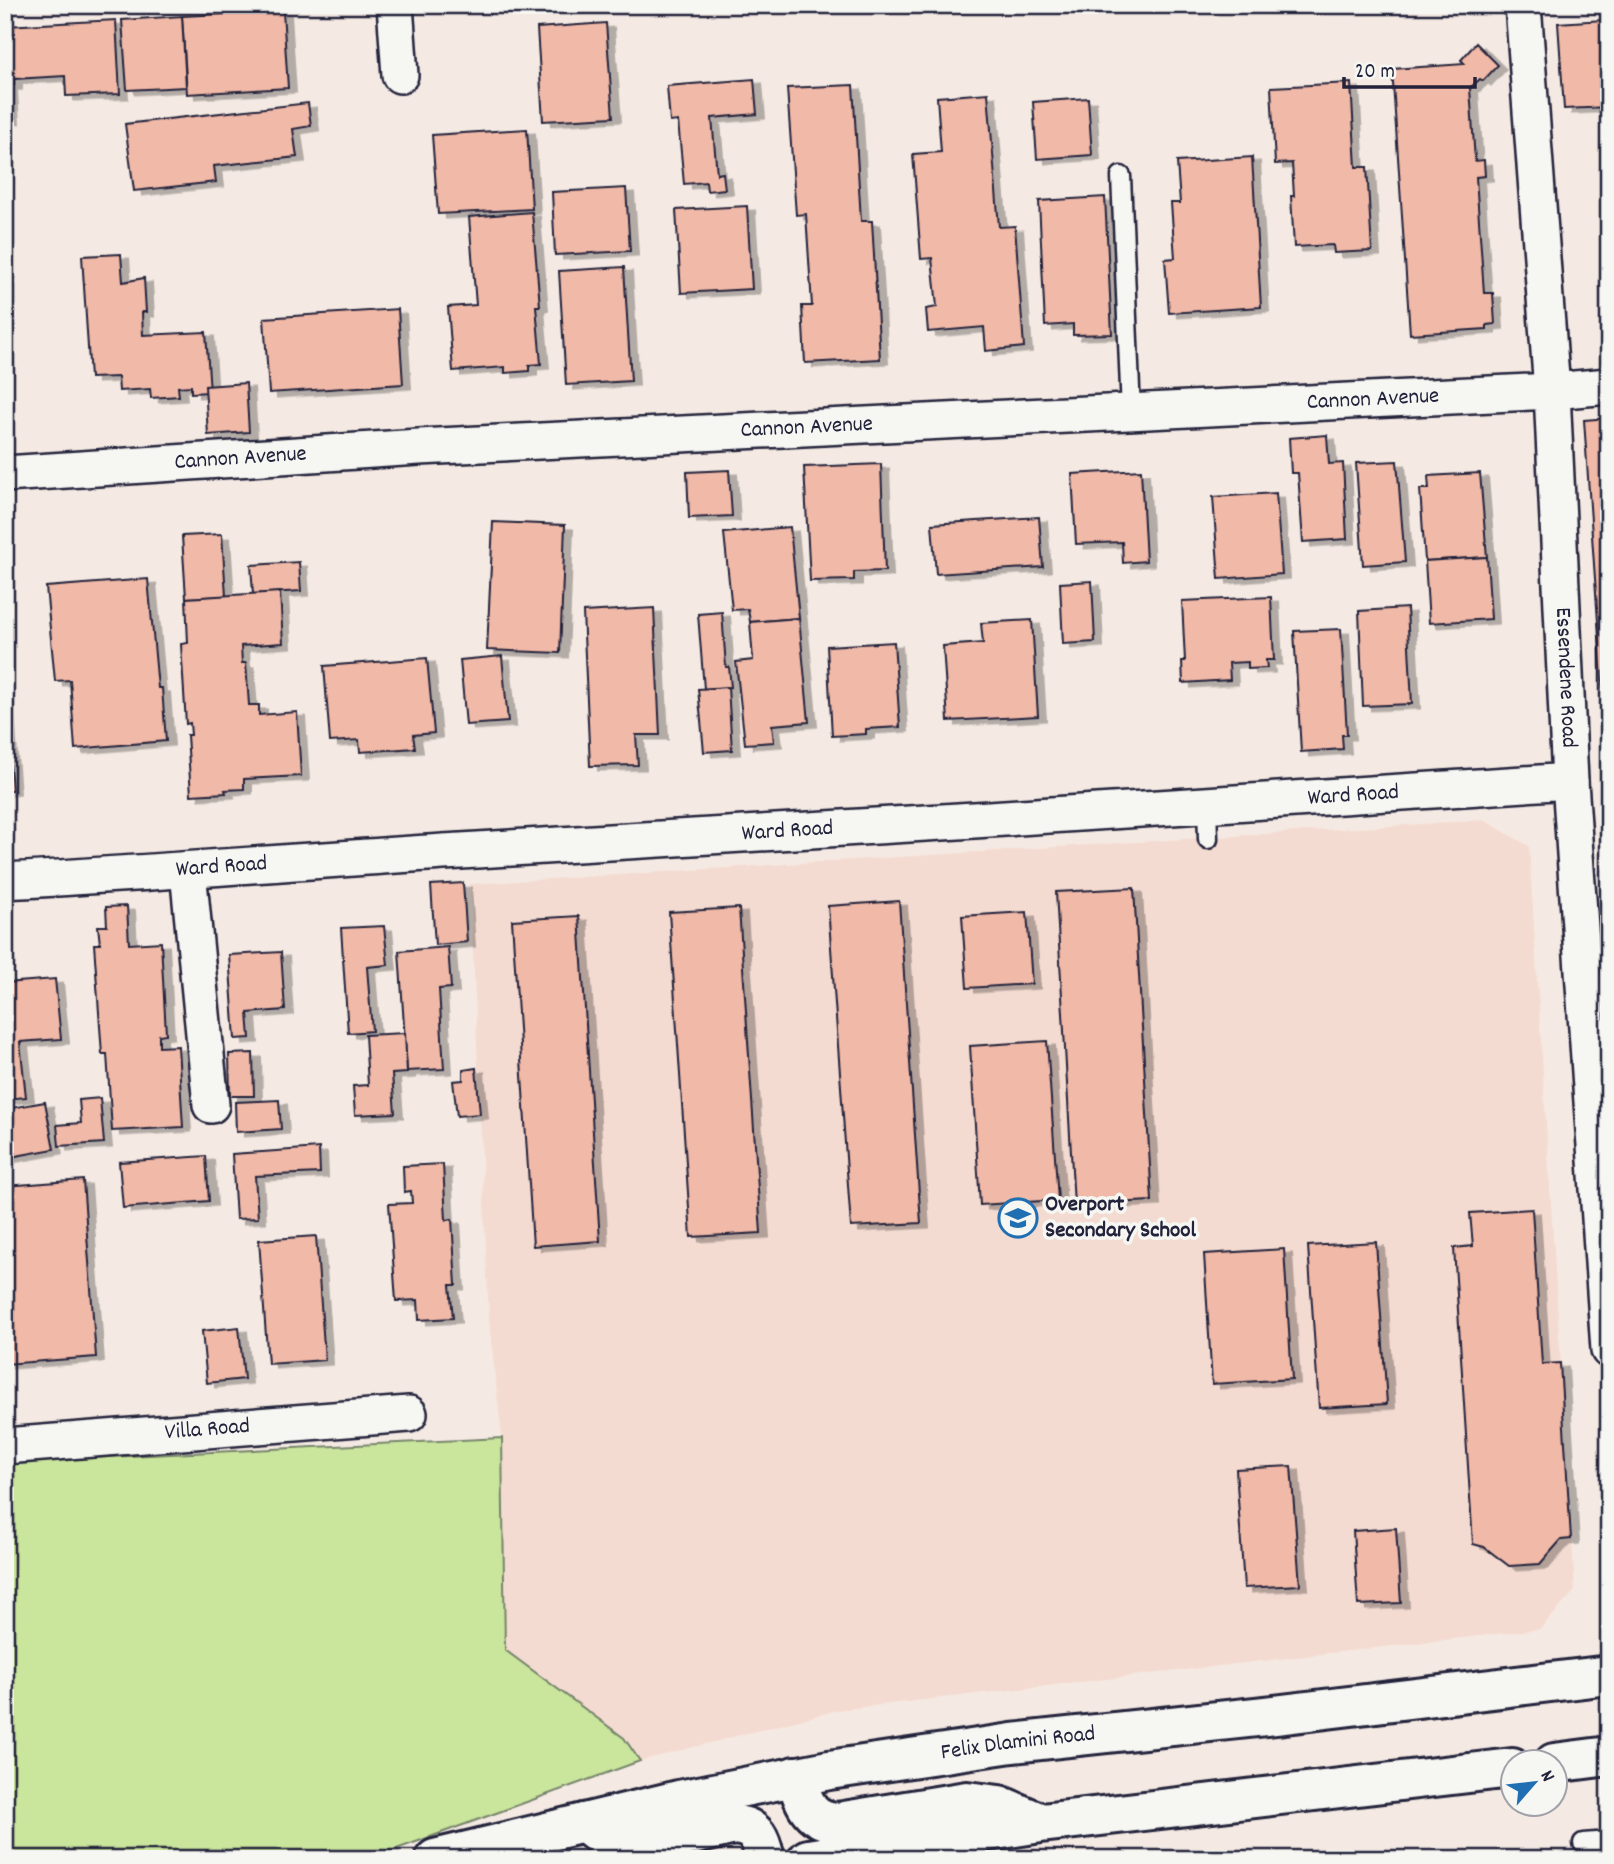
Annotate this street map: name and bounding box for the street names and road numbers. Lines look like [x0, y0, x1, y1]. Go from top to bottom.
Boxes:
street label: Cannon Avenue [1306, 380, 1440, 420]
street label: Cannon Avenue [740, 408, 874, 448]
street label: Cannon Avenue [173, 438, 308, 479]
street label: Essendene Road [1546, 607, 1585, 749]
street label: Ward Road [1306, 776, 1400, 815]
street label: Ward Road [741, 812, 834, 851]
street label: Ward Road [175, 847, 268, 887]
street label: Villa Road [164, 1410, 251, 1450]
street label: Felix Dlamini Road [939, 1718, 1097, 1770]

